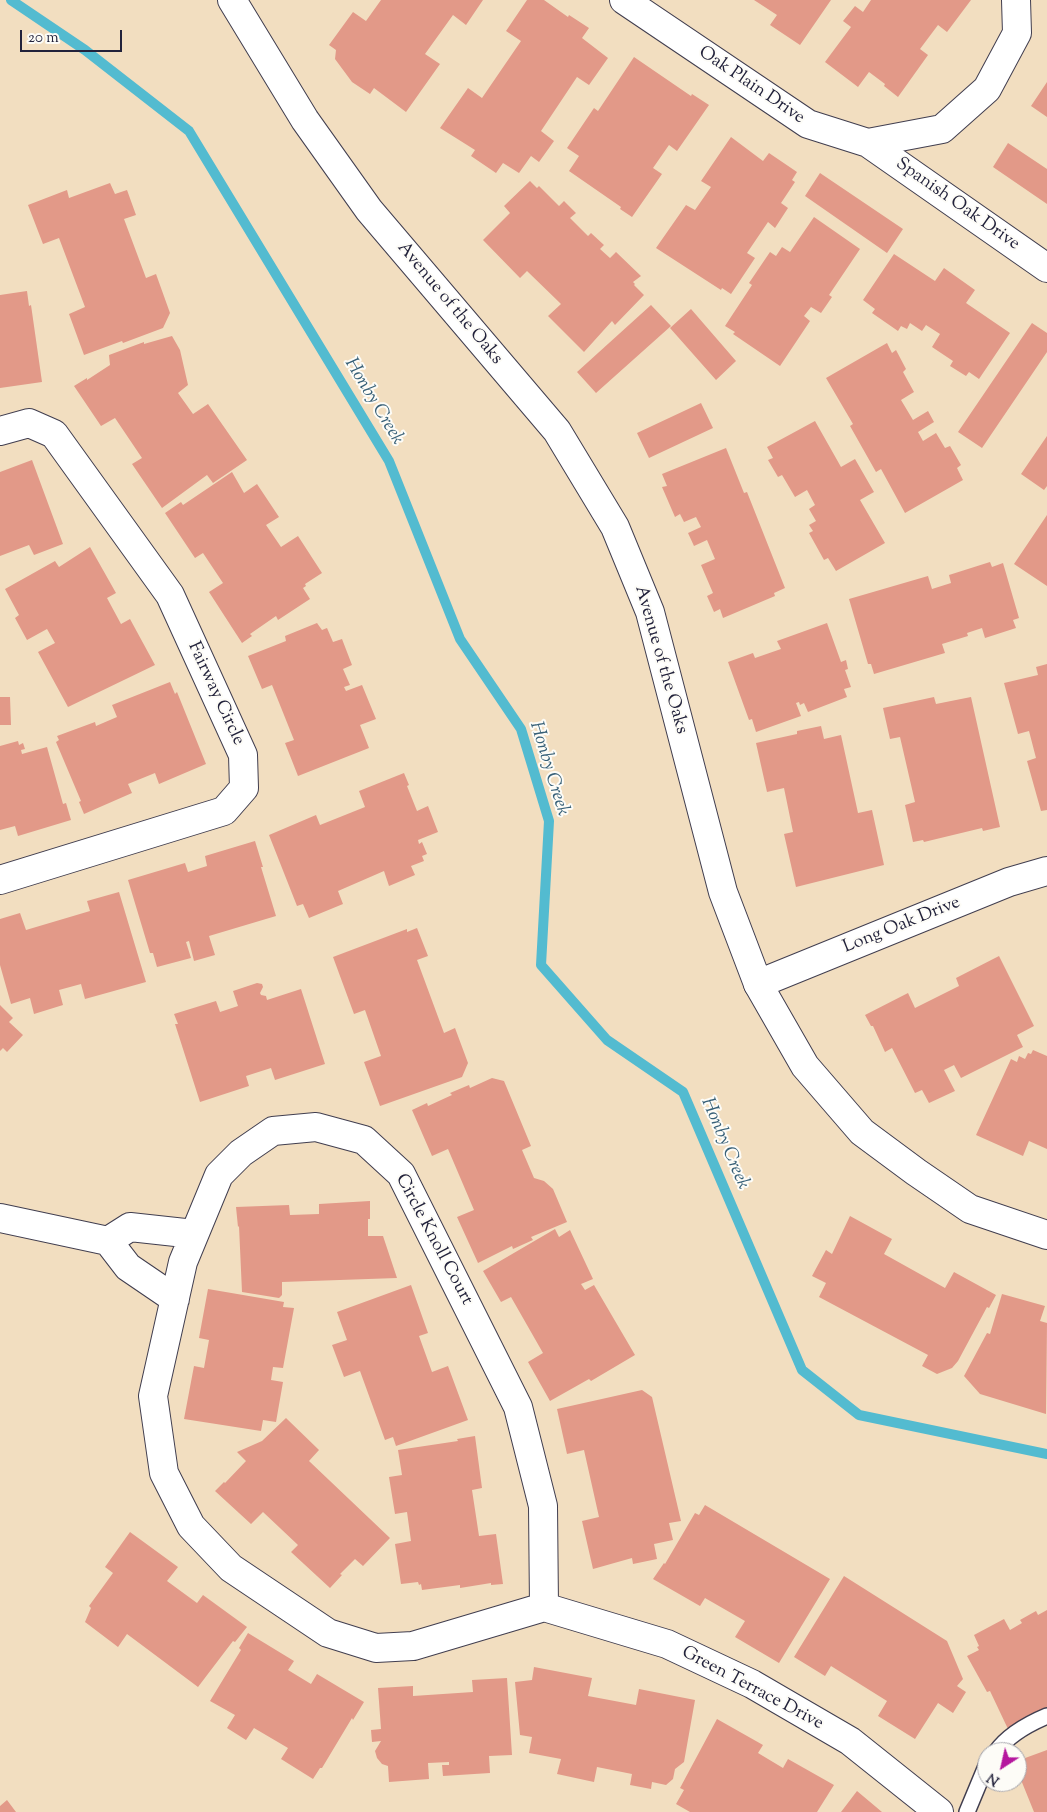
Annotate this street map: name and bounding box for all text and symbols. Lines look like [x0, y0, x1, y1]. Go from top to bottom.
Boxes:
scale bar [22, 20, 125, 52]
text: 20 m [28, 28, 59, 49]
street label: Oak Plain Drive [694, 42, 808, 130]
street label: Spanish Oak Drive [891, 154, 1023, 256]
street label: Avenue of the Oaks [392, 238, 506, 370]
water label: Honby Creek [338, 354, 408, 450]
street label: Avenue of the Oaks [629, 583, 691, 737]
street label: Fairway Circle [182, 639, 248, 749]
water label: Honby Creek [523, 719, 573, 819]
street label: Long Oak Drive [840, 893, 964, 959]
water label: Honby Creek [695, 1095, 753, 1193]
street label: Circle Knoll Court [389, 1171, 477, 1309]
street label: Green Terrace Drive [677, 1643, 827, 1735]
north arrow [977, 1742, 1027, 1792]
text: N [984, 1767, 1004, 1790]

